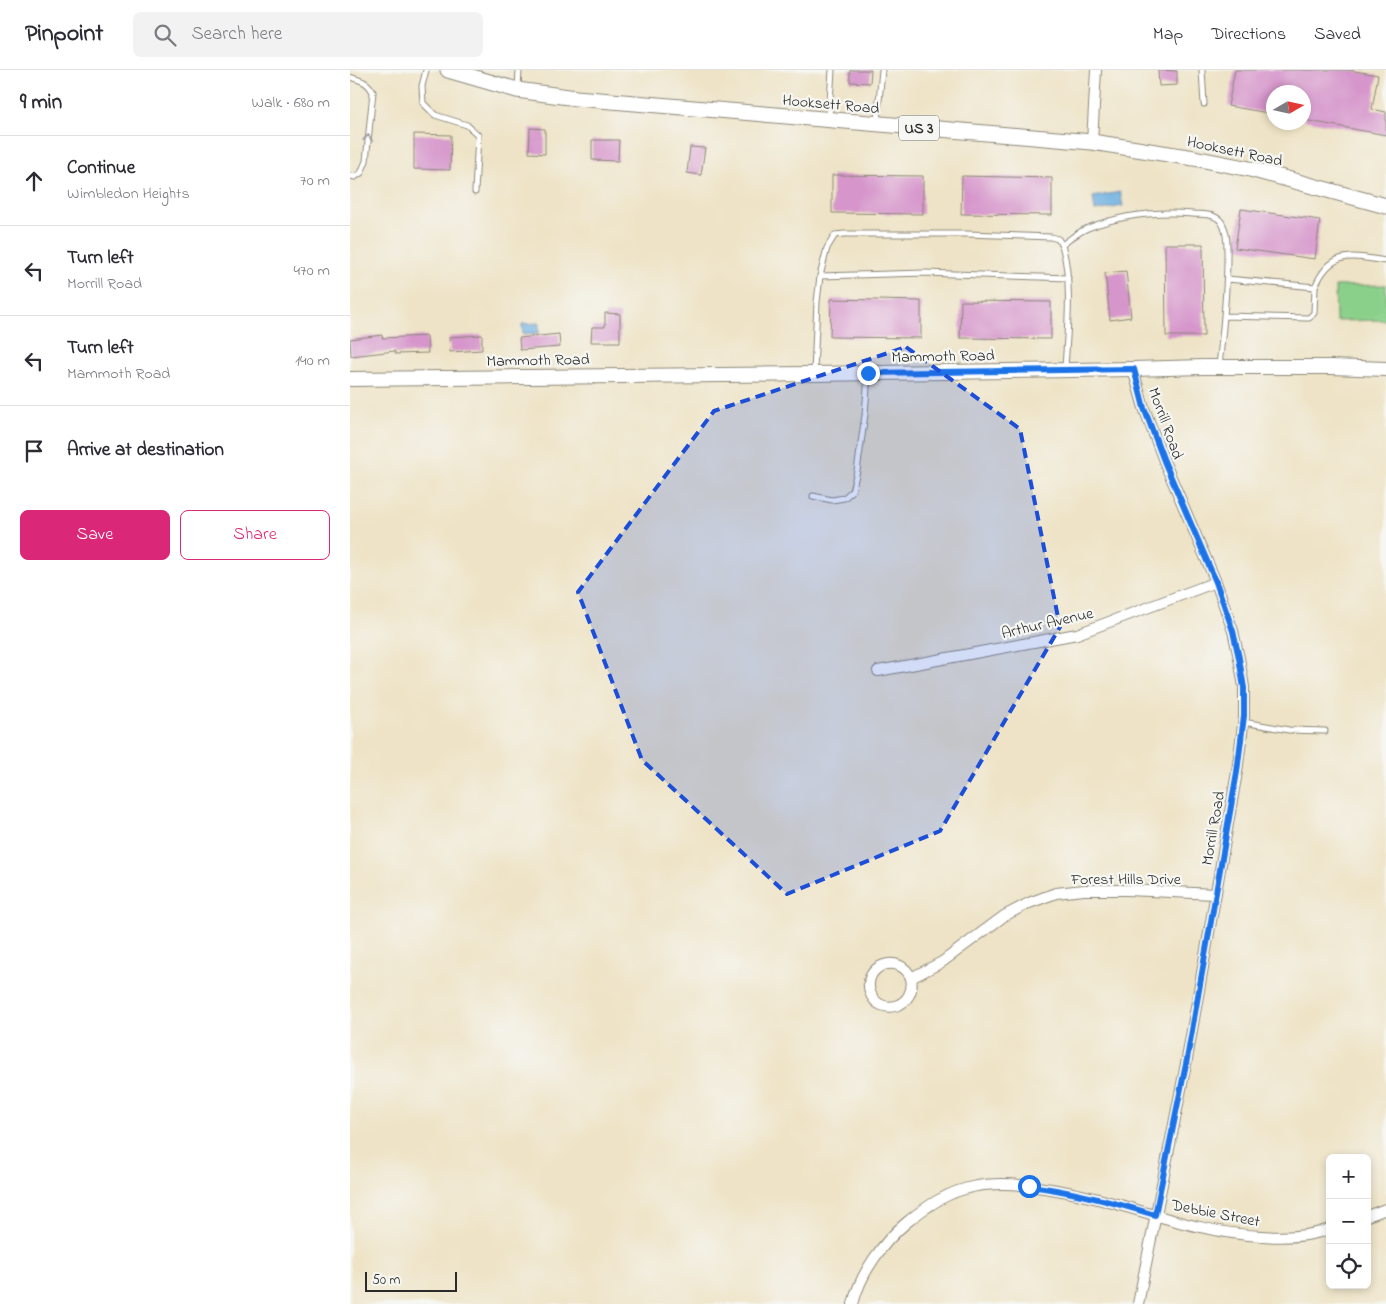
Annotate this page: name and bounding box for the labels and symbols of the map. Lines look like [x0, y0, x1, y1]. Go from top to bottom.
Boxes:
north arrow [1266, 85, 1311, 130]
street label: Hooksett Road [781, 89, 880, 121]
road number: US 3 [899, 116, 939, 140]
street label: Hooksett Road [1184, 130, 1285, 174]
one-way arrow [362, 133, 373, 141]
street label: Mammoth Road [891, 344, 995, 370]
street label: Mammoth Road [486, 348, 590, 374]
route end [857, 362, 880, 385]
street label: Morrill Road [1141, 384, 1189, 463]
street label: Arthur Avenue [999, 602, 1097, 646]
street label: Morrill Road [1196, 789, 1232, 867]
street label: Forest Hills Drive [1070, 868, 1182, 892]
route start [1018, 1175, 1041, 1198]
street label: Debbie Street [1168, 1193, 1263, 1234]
scale bar [365, 1269, 458, 1292]

